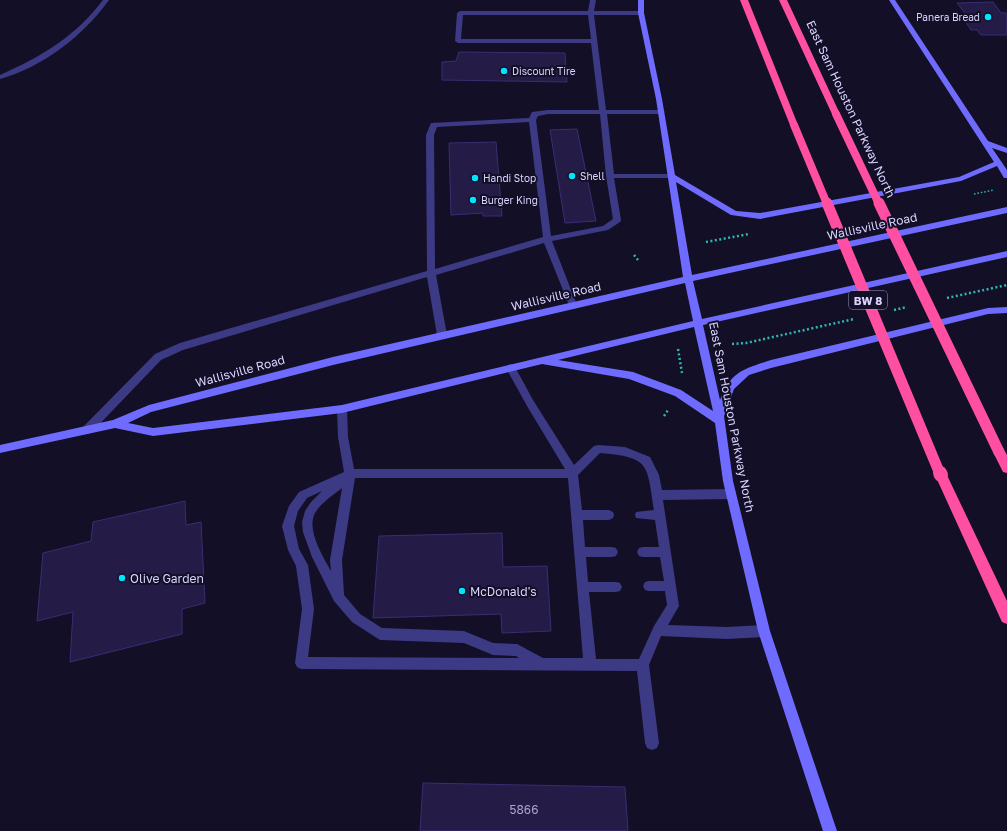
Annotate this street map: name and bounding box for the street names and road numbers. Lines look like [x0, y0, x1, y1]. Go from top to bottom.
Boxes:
street label: East Sam Houston Parkway North [803, 18, 899, 200]
street label: Wallisville Road [825, 209, 919, 243]
street label: Wallisville Road [510, 278, 602, 314]
road number: BW 8 [849, 291, 887, 309]
street label: East Sam Houston Parkway North [706, 320, 758, 514]
street label: Wallisville Road [194, 352, 286, 390]

